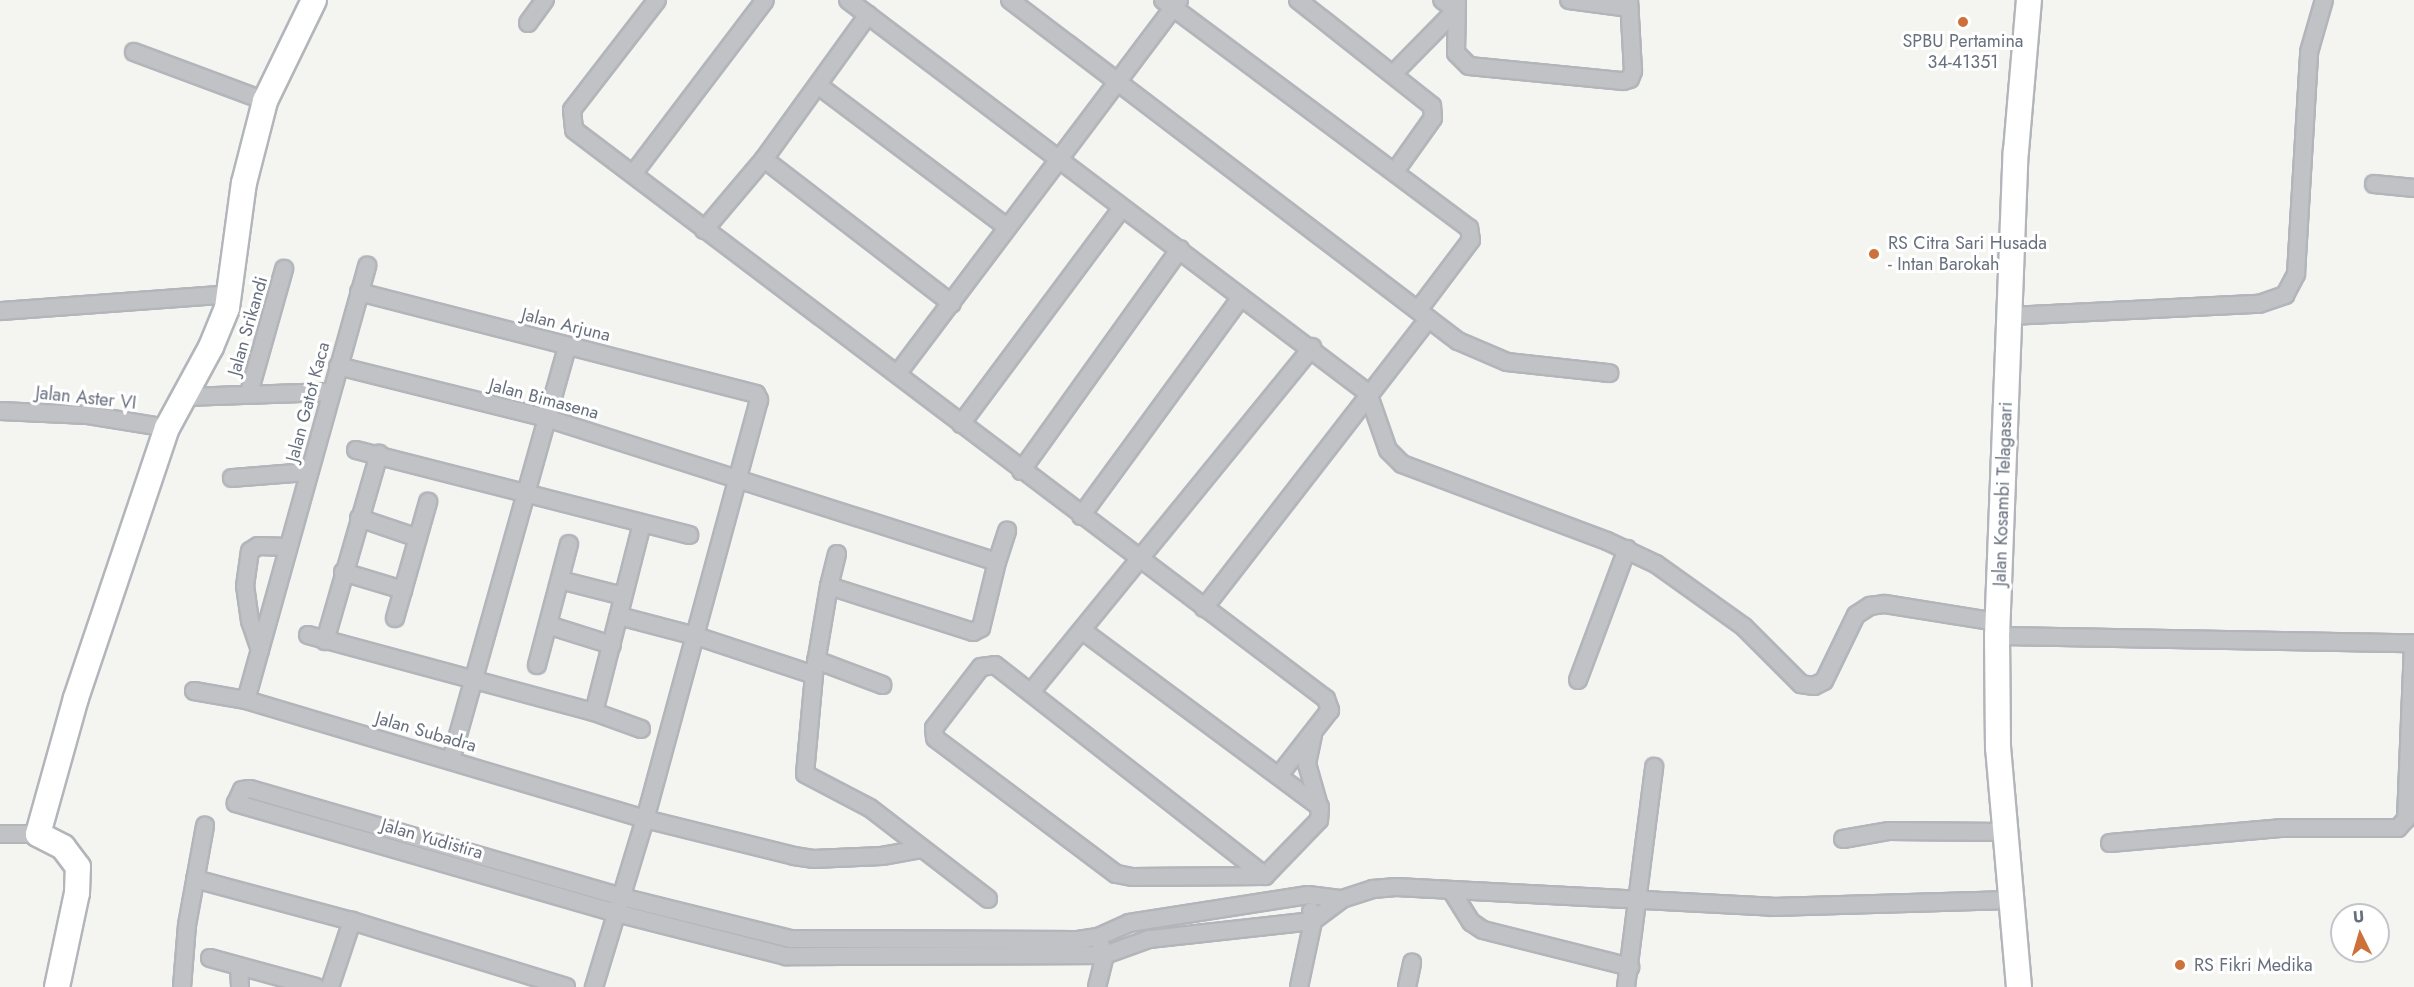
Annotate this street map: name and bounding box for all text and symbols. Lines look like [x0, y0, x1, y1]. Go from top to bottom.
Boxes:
marker: SPBU Pertamina 34-41351 [1956, 15, 1970, 29]
place label: SPBU Pertamina 34-41351 [1902, 31, 2024, 74]
place label: RS Citra Sari Husada - Intan Barokah [1888, 233, 2047, 276]
marker: RS Citra Sari Husada - Intan Barokah [1865, 245, 1883, 263]
street label: Jalan Srikandi [224, 274, 272, 378]
street label: Jalan Arjuna [519, 304, 613, 346]
street label: Jalan Gatot Kaca [282, 340, 334, 464]
street label: Jalan Bimasena [487, 374, 601, 424]
street label: Jalan Aster VI [35, 382, 137, 414]
street label: Jalan Kosambi Telagasari [1989, 401, 2017, 587]
street label: Jalan Subadra [373, 707, 479, 757]
street label: Jalan Yudistira [379, 814, 485, 864]
north arrow [2330, 903, 2390, 963]
text: U [2352, 905, 2365, 929]
place label: RS Fikri Medika [2194, 954, 2313, 976]
marker: RS Fikri Medika [2171, 956, 2189, 974]

